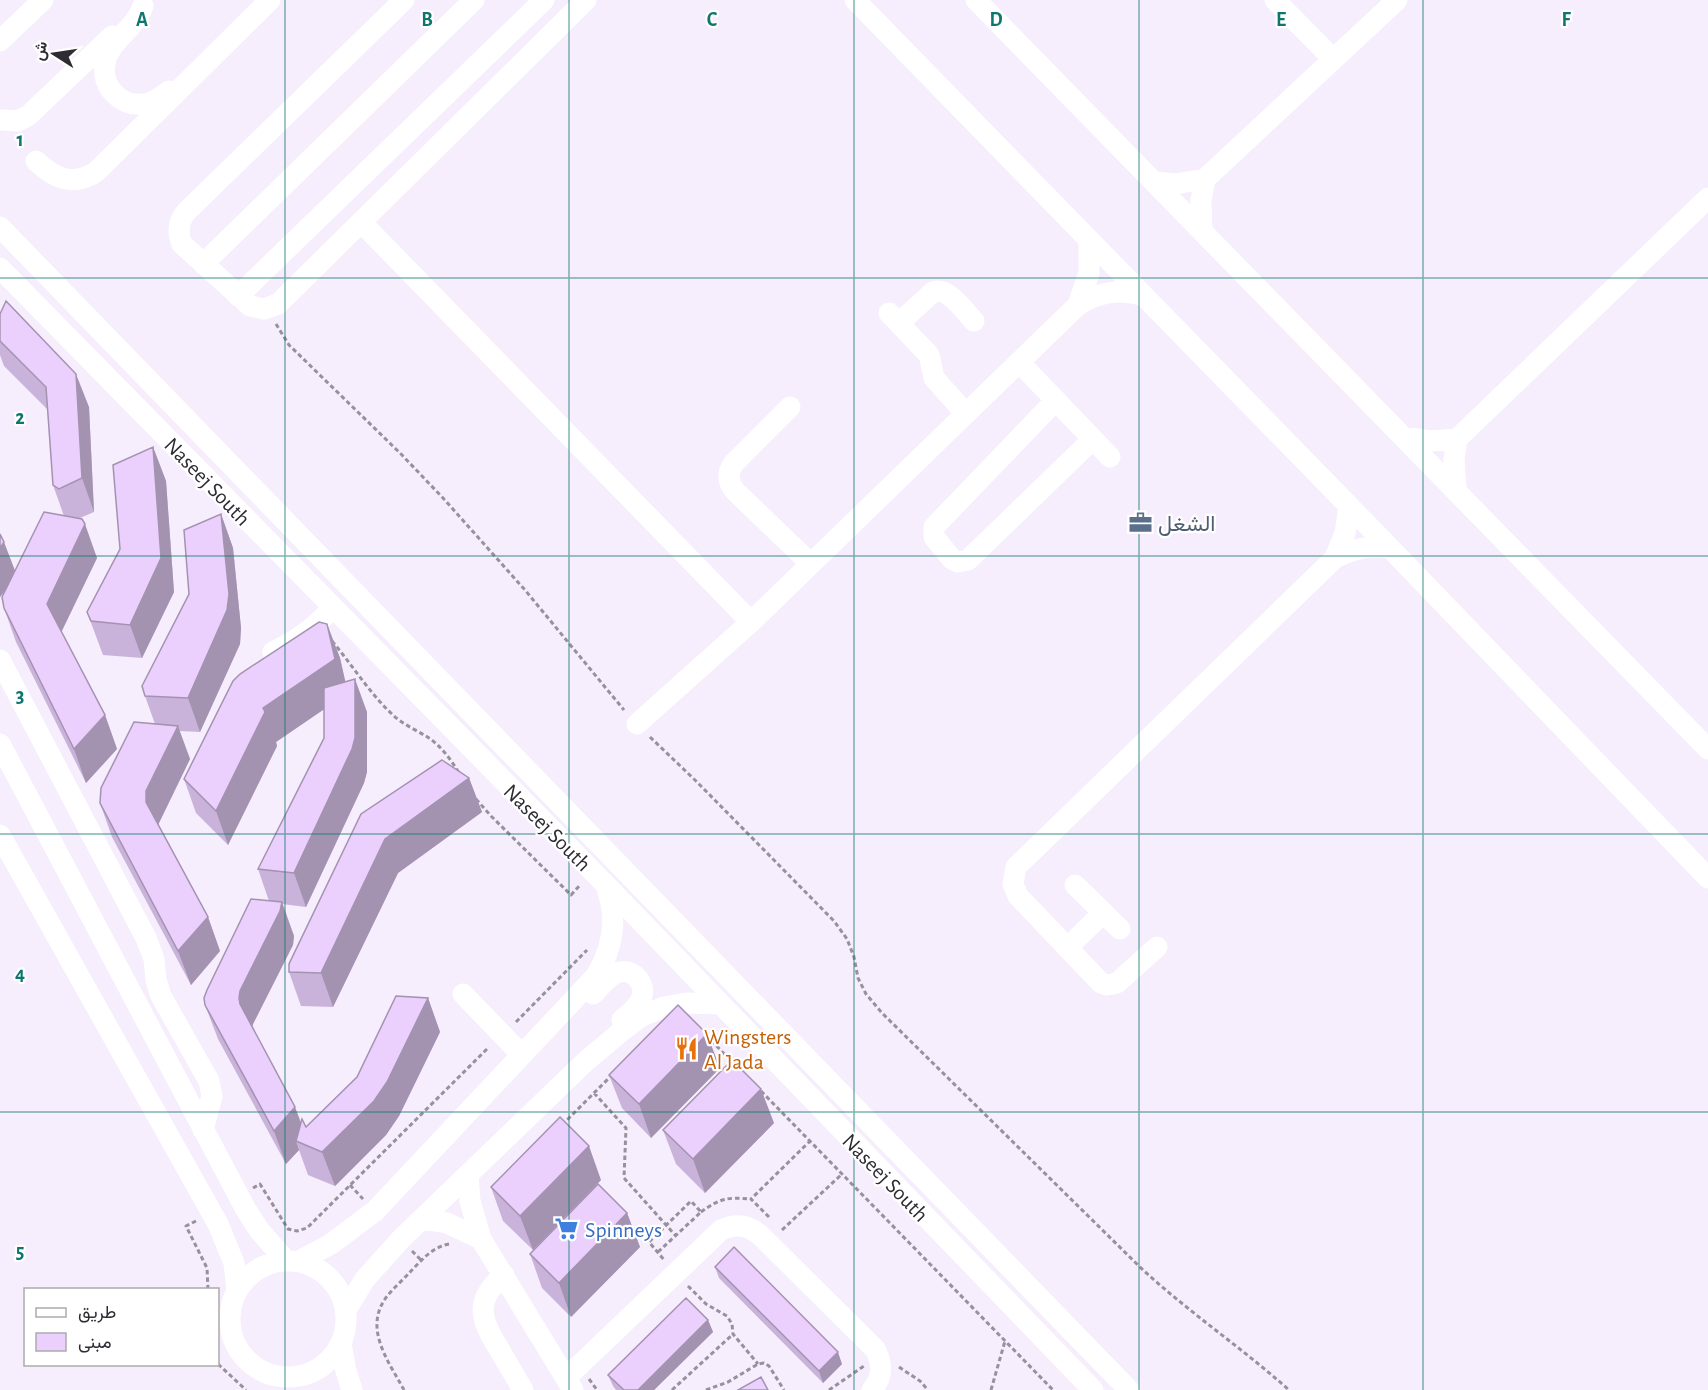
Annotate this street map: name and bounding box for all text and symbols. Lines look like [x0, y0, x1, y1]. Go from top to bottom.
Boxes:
text: A [136, 10, 148, 30]
text: B [421, 10, 433, 30]
text: C [707, 10, 718, 30]
text: D [989, 10, 1003, 30]
text: E [1276, 10, 1286, 30]
text: F [1561, 10, 1571, 30]
north arrow [24, 24, 84, 84]
text: ش [30, 40, 51, 62]
text: 1 [16, 130, 24, 150]
text: 2 [15, 408, 25, 428]
street label: Naseej South [160, 433, 254, 530]
office icon: الشغل [1127, 510, 1153, 536]
place label: الشغل [1158, 513, 1215, 536]
text: 3 [16, 686, 24, 706]
street label: Naseej South [500, 780, 595, 875]
text: 4 [15, 964, 25, 984]
place label: Wingsters Al Jada [704, 1026, 791, 1073]
restaurant icon: Wingsters Al Jada [673, 1036, 699, 1062]
street label: Naseej South [838, 1129, 932, 1226]
supermarket icon: Spinneys [554, 1216, 580, 1242]
place label: Spinneys [585, 1219, 662, 1241]
text: 5 [16, 1242, 24, 1262]
legend [24, 1288, 219, 1366]
text: طريق [78, 1304, 116, 1323]
text: مبنى [78, 1334, 112, 1353]

